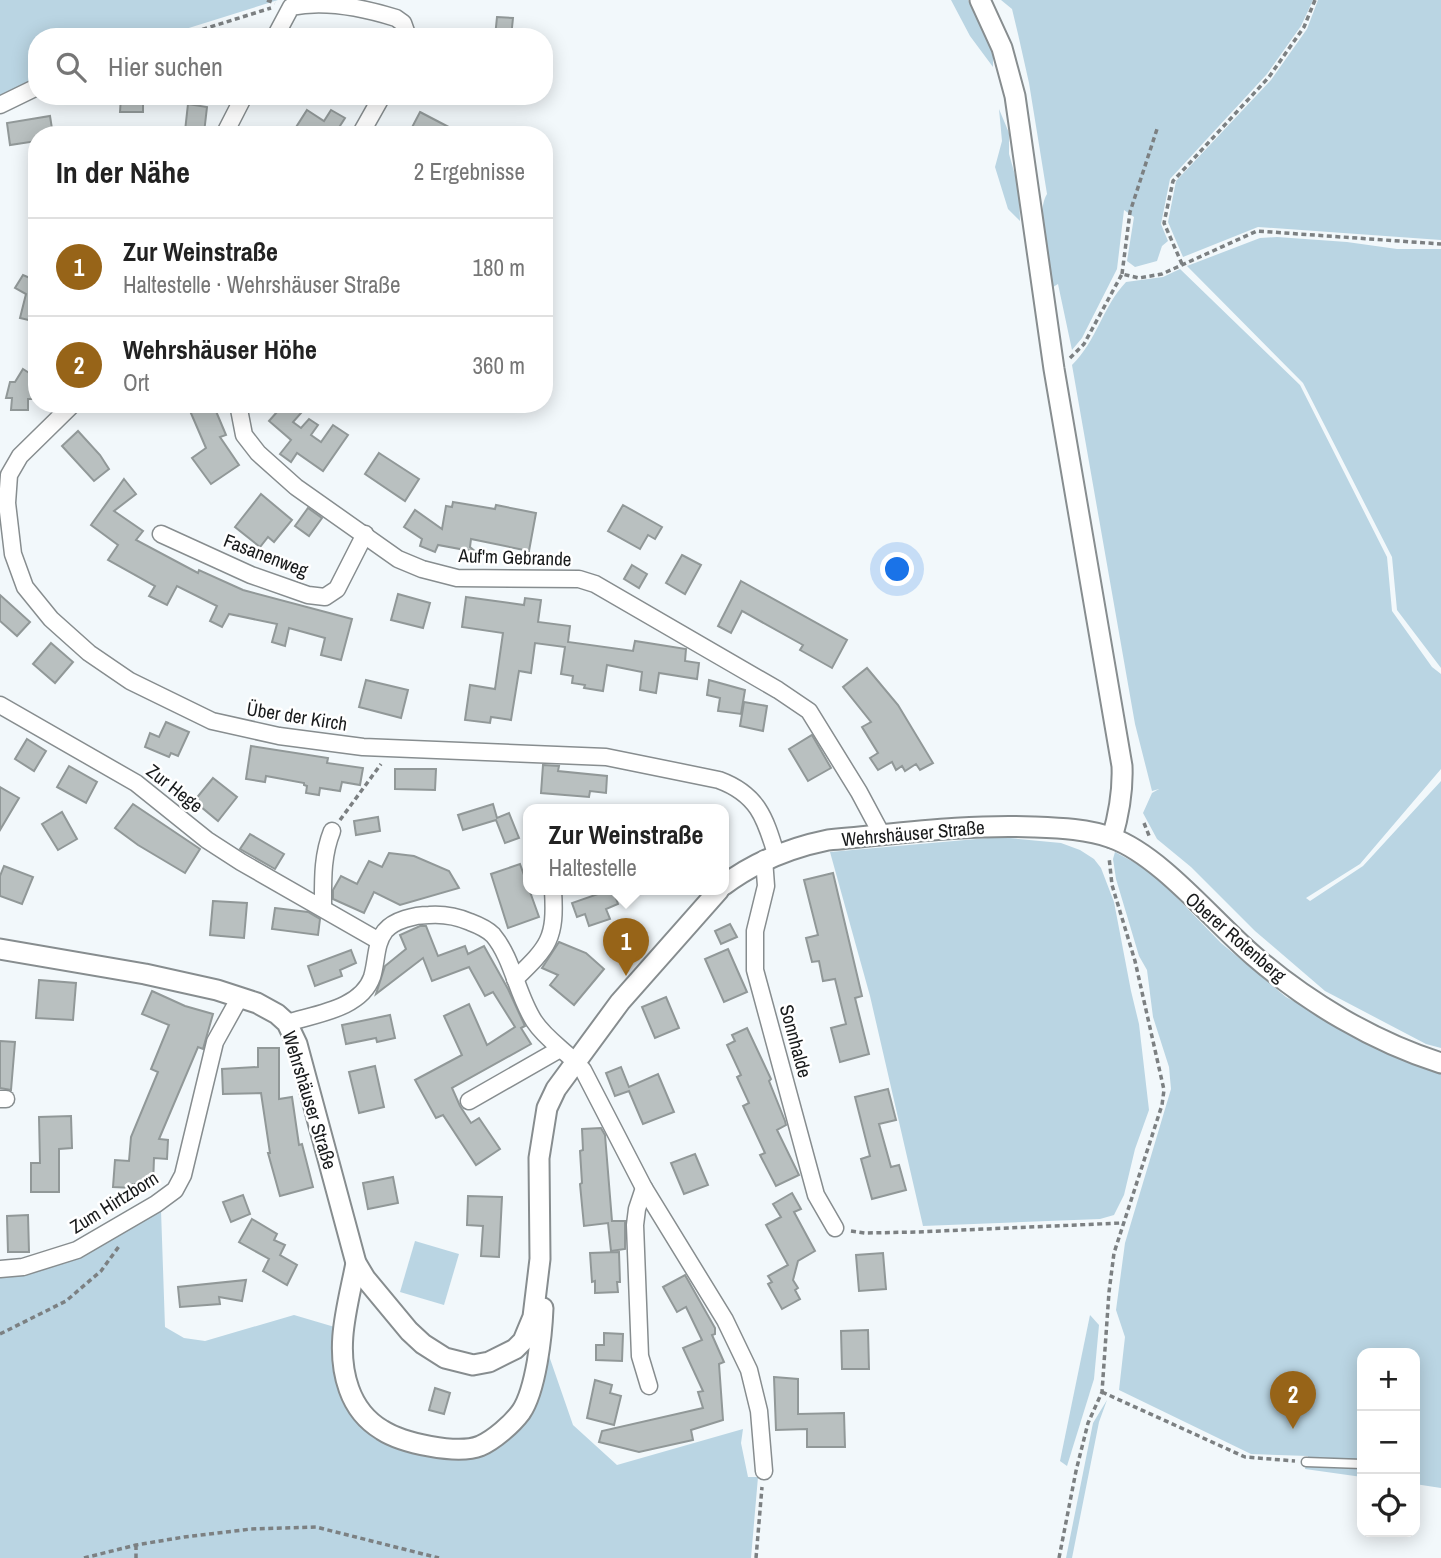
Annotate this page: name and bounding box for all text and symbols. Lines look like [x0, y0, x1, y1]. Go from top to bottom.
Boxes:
search box [28, 28, 553, 105]
icon: search [52, 48, 90, 86]
text: Hier suchen [108, 49, 223, 84]
text: In der Nähe [56, 152, 190, 192]
text: 2 Ergebnisse [414, 156, 525, 187]
text: Zur Weinstraße [123, 234, 278, 269]
text: 1 [74, 252, 84, 283]
text: 180 m [473, 252, 525, 283]
text: Haltestelle · Wehrshäuser Straße [123, 269, 400, 300]
text: Wehrshäuser Höhe [123, 332, 317, 367]
text: 2 [74, 350, 84, 381]
text: 360 m [473, 350, 525, 381]
text: Ort [123, 367, 149, 398]
street label: Fasanenweg [220, 527, 312, 583]
street label: Auf'm Gebrande [457, 542, 572, 572]
your location [880, 552, 914, 586]
street label: Über der Kirch [245, 695, 349, 737]
street label: Zur Hege [141, 758, 209, 818]
popup [523, 804, 729, 895]
street label: Wehrshäuser Straße [840, 814, 986, 852]
text: Zur Weinstraße [549, 817, 703, 852]
text: Haltestelle [549, 852, 637, 883]
street label: Oberer Rotenberg [1180, 886, 1292, 988]
pin: 1 [603, 918, 649, 976]
street label: Sonnhalde [774, 1002, 818, 1080]
street label: Wehrshäuser Straße [277, 1028, 343, 1172]
street label: Zum Hirtzborn [65, 1165, 163, 1239]
map controls [1357, 1348, 1420, 1537]
button: + [1357, 1348, 1420, 1411]
pin: 2 [1270, 1371, 1316, 1429]
button: − [1357, 1411, 1420, 1474]
button: locate [1357, 1474, 1420, 1537]

